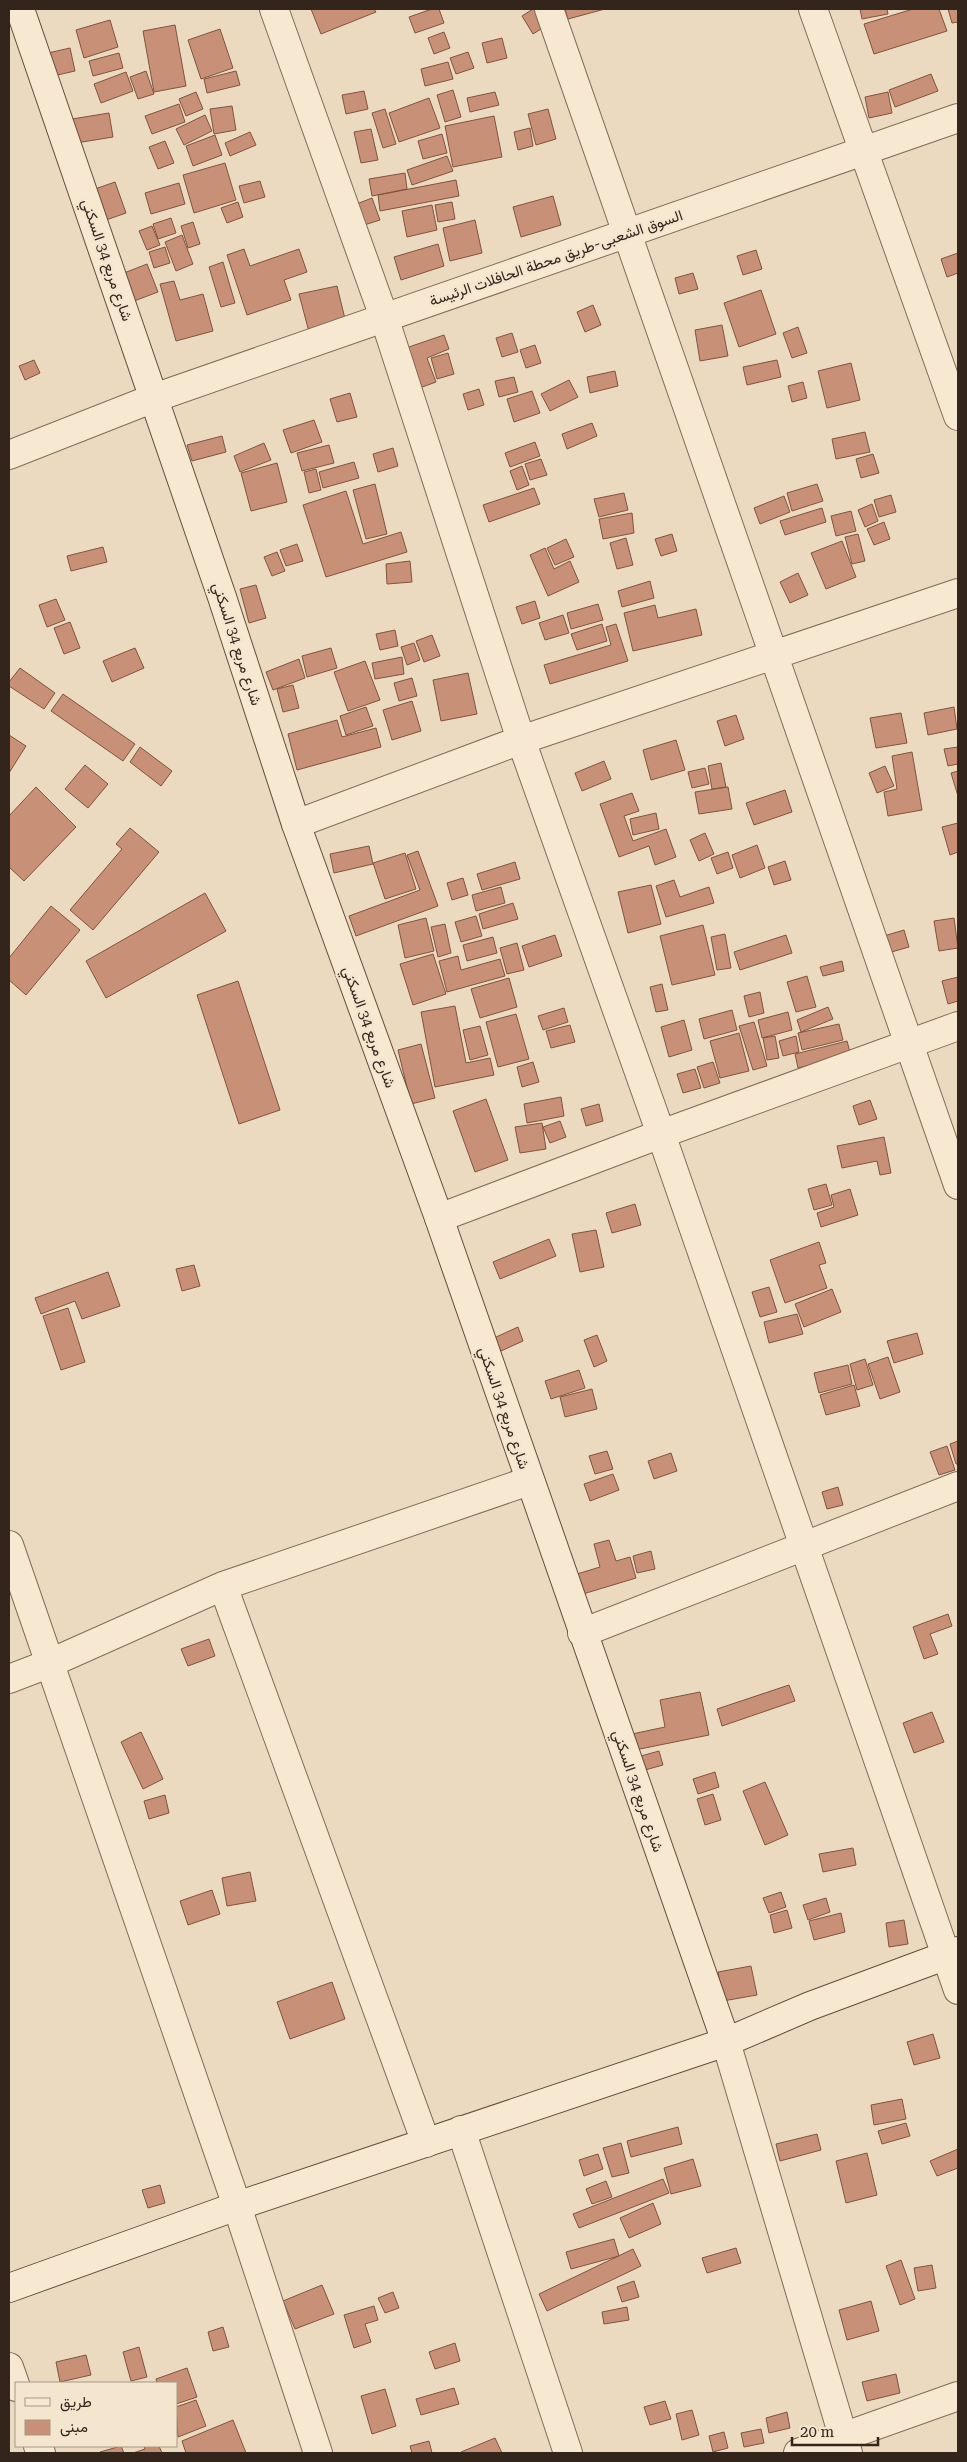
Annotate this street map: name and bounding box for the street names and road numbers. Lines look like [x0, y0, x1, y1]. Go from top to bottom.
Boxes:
street label: شارع مربع 34 السكني [74, 196, 136, 325]
street label: السوق الشعبى-طريق محطة الحافلات الرئيسة [427, 206, 685, 311]
street label: شارع مربع 34 السكني [205, 580, 265, 709]
street label: شارع مربع 34 السكني [335, 964, 399, 1092]
street label: شارع مربع 34 السكني [471, 1344, 533, 1473]
street label: شارع مربع 34 السكني [605, 1727, 667, 1856]

